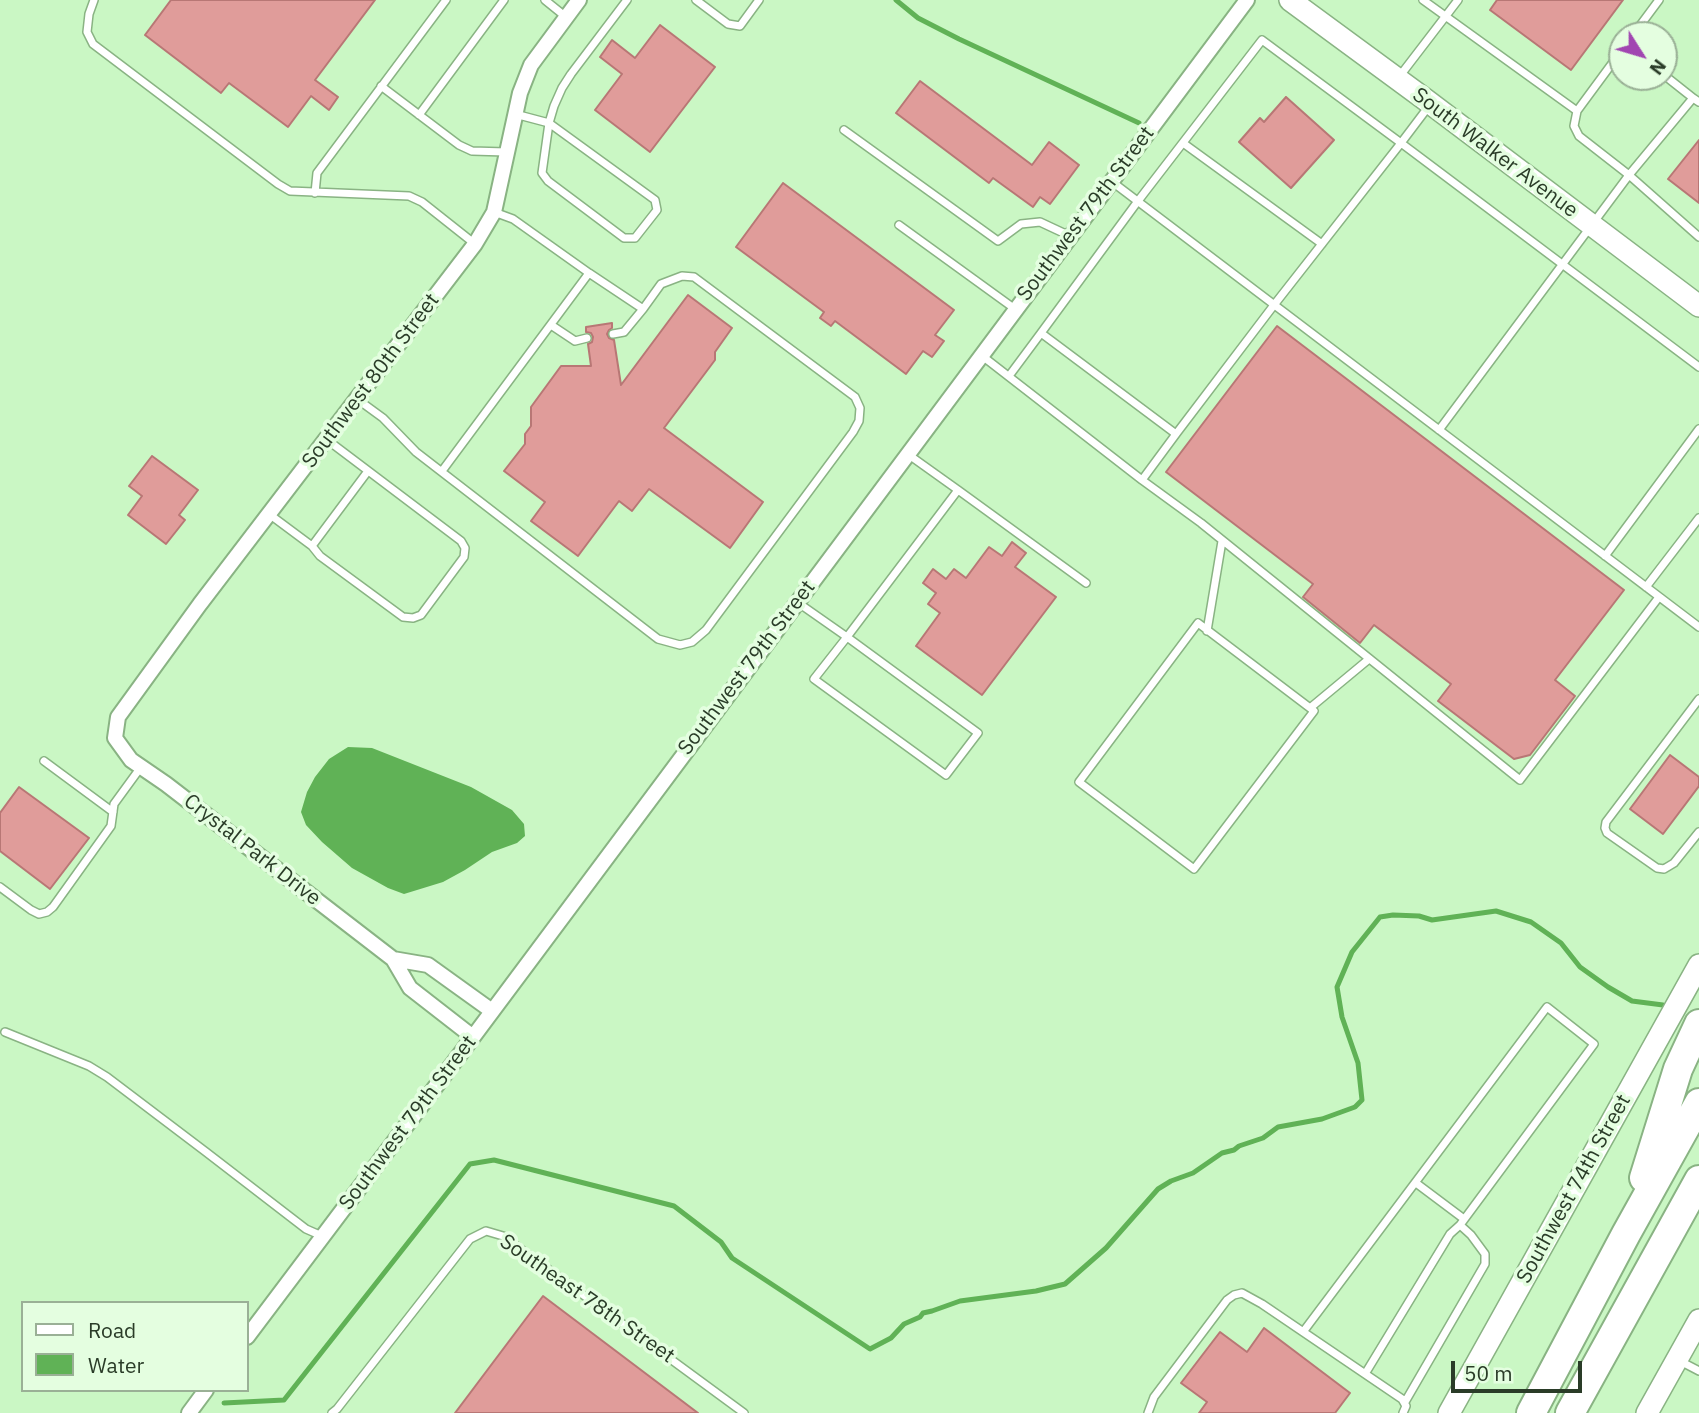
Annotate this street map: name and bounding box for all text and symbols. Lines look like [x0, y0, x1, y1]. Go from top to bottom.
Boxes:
north arrow [1608, 21, 1678, 91]
text: N [1644, 55, 1672, 80]
street label: South Walker Avenue [1407, 83, 1583, 223]
street label: Southwest 79th Street [1012, 122, 1160, 306]
street label: Southwest 80th Street [297, 289, 445, 473]
street label: Southwest 79th Street [673, 576, 821, 760]
street label: Crystal Park Drive [178, 789, 326, 911]
street label: Southwest 79th Street [334, 1031, 482, 1215]
street label: Southwest 74th Street [1512, 1090, 1636, 1288]
street label: Southeast 78th Street [495, 1229, 679, 1369]
legend [21, 1301, 248, 1392]
text: Road [88, 1316, 136, 1344]
scale bar [1454, 1346, 1585, 1390]
text: Water [88, 1351, 144, 1379]
text: 50 m [1464, 1359, 1513, 1387]

